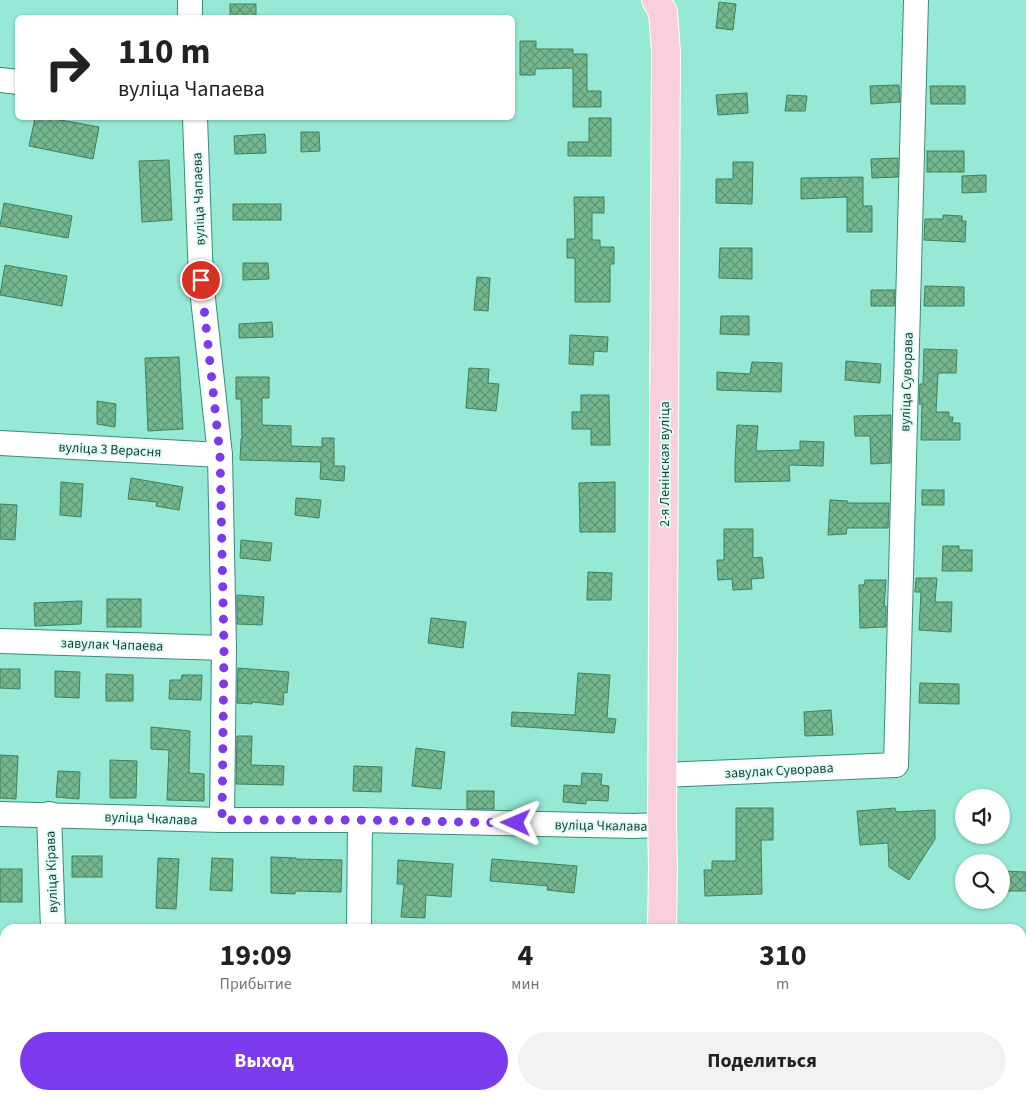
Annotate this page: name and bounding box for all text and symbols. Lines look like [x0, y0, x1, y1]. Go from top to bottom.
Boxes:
text: 110 m [118, 27, 210, 77]
icon: right [35, 35, 100, 100]
text: вуліца Чапаева [118, 73, 265, 105]
street label: вуліца Чапаева [187, 152, 211, 246]
pin [180, 259, 222, 301]
icon: arrive [187, 266, 215, 294]
street label: вуліца Суворава [895, 332, 919, 432]
street label: 2-я Ленінская вуліца [655, 401, 675, 527]
street label: вуліца 3 Верасня [58, 437, 162, 463]
street label: завулак Чапаева [60, 633, 164, 657]
street label: завулак Суворава [724, 758, 834, 784]
map controls [955, 789, 1010, 909]
button: sound [955, 789, 1010, 844]
position arrow [489, 796, 541, 848]
street label: вуліца Чкалава [104, 807, 198, 831]
street label: вуліца Чкалава [554, 815, 648, 837]
street label: вуліца Кірава [41, 830, 63, 914]
button: search [955, 854, 1010, 909]
text: 19:09 [219, 934, 292, 977]
text: 4 [517, 934, 533, 977]
text: 310 [759, 934, 806, 977]
text: Прибытие [220, 973, 292, 995]
text: мин [511, 973, 539, 995]
text: m [776, 973, 789, 995]
button: Выход [20, 1032, 508, 1090]
button: Поделиться [518, 1032, 1006, 1090]

